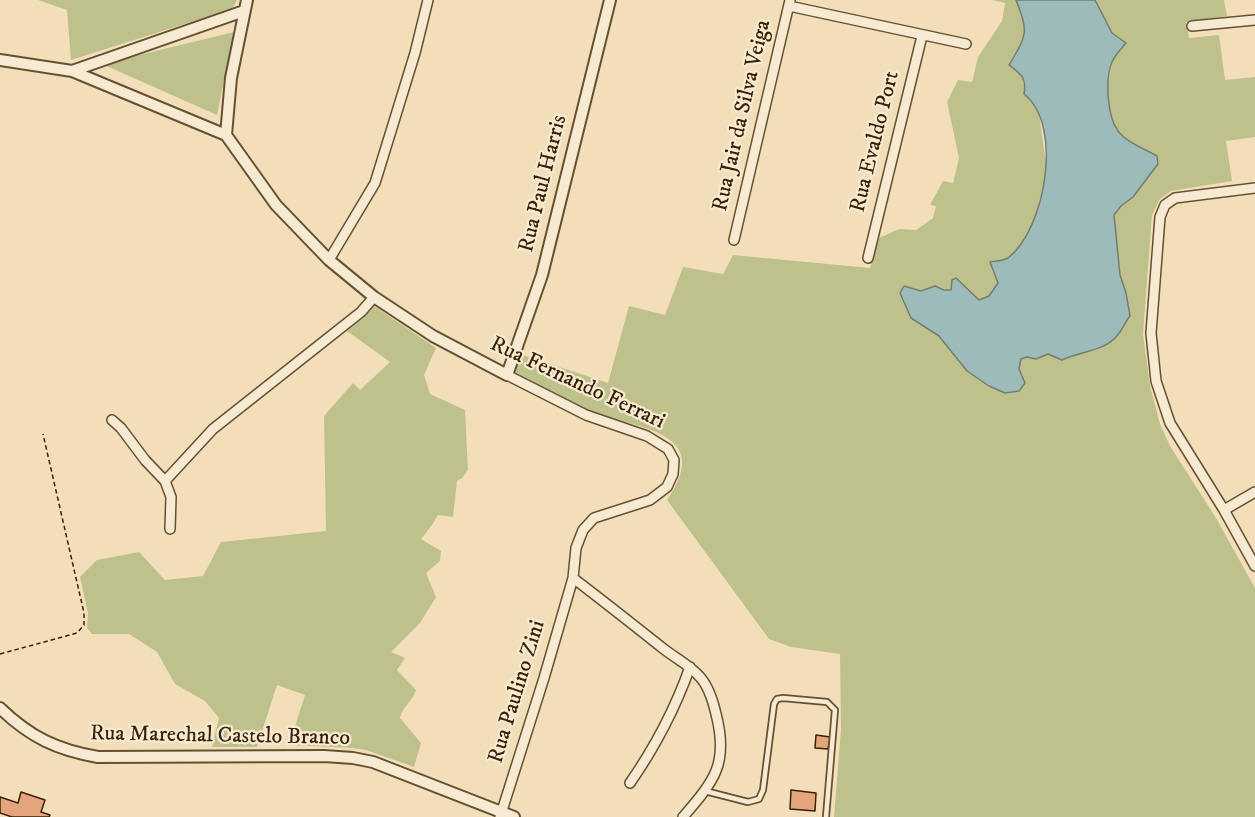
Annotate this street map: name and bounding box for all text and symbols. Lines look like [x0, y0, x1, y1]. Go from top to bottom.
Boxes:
street label: Rua Jair da Silva Veiga [708, 18, 778, 214]
street label: Rua Evaldo Port [846, 69, 906, 215]
street label: Rua Paul Harris [514, 113, 574, 255]
street label: Rua Fernando Ferrari [485, 332, 669, 436]
street label: Rua Paulino Zini [484, 617, 552, 767]
street label: Rua Marechal Castelo Branco [90, 722, 350, 752]

